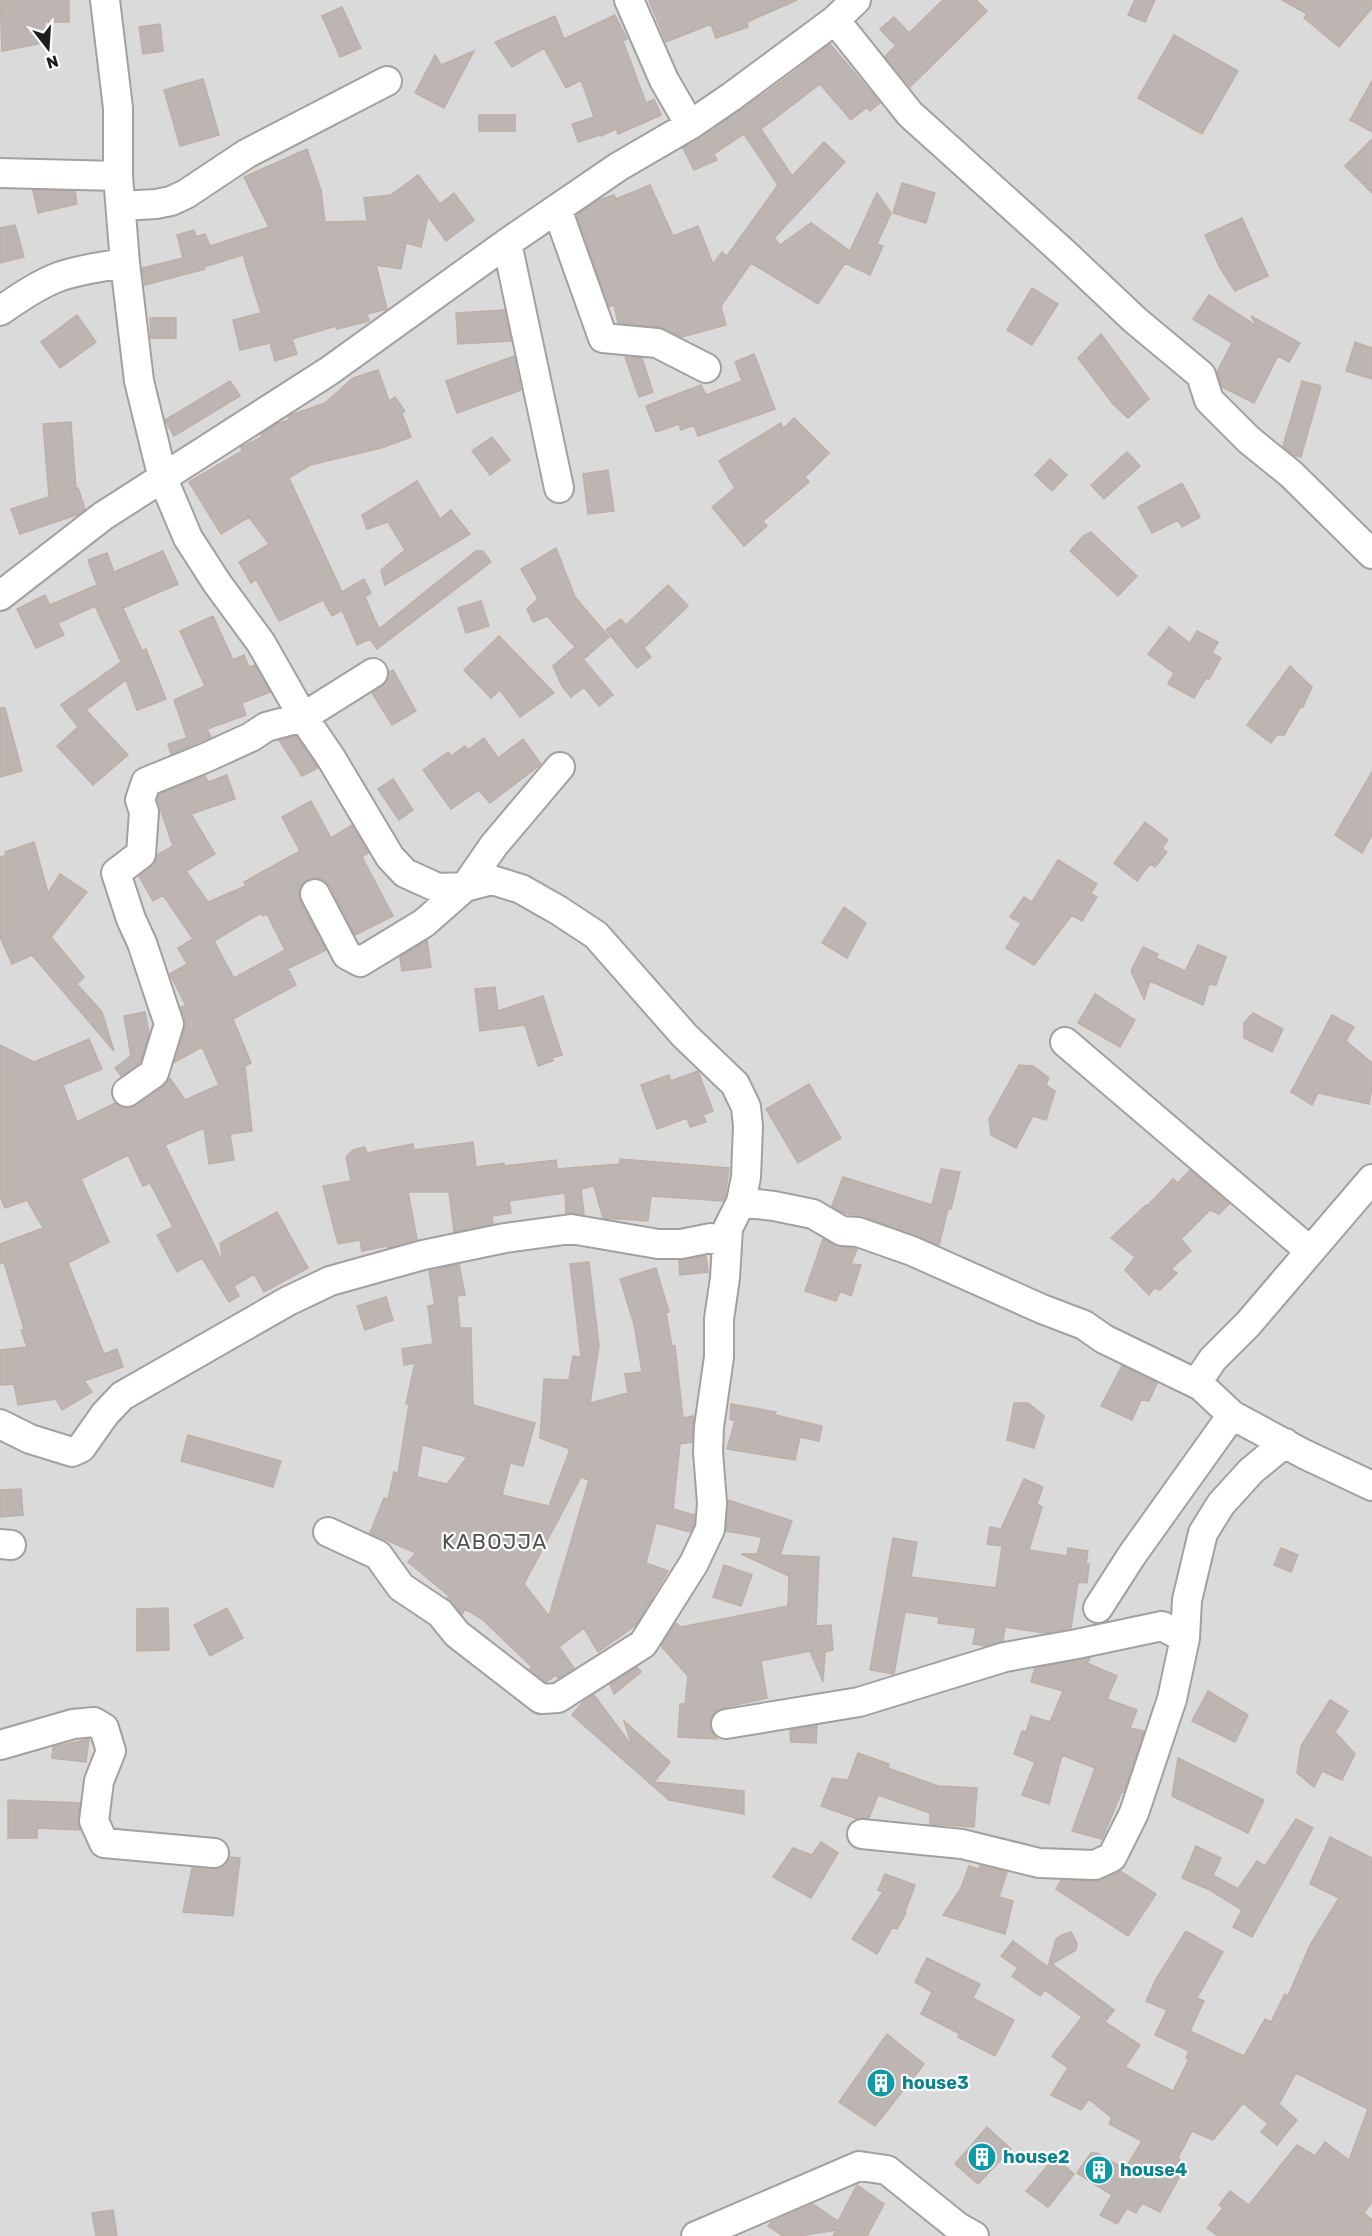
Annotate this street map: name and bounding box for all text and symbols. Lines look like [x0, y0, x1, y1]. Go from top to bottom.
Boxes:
north arrow [18, 18, 78, 78]
text: N [44, 51, 61, 73]
district label: KABOJJA [442, 1529, 548, 1554]
building icon: house3 [865, 2067, 897, 2099]
place label: house3 [902, 2072, 969, 2094]
building icon: house2 [966, 2141, 998, 2173]
place label: house2 [1003, 2146, 1070, 2168]
building icon: house4 [1083, 2154, 1115, 2186]
place label: house4 [1120, 2159, 1187, 2181]

